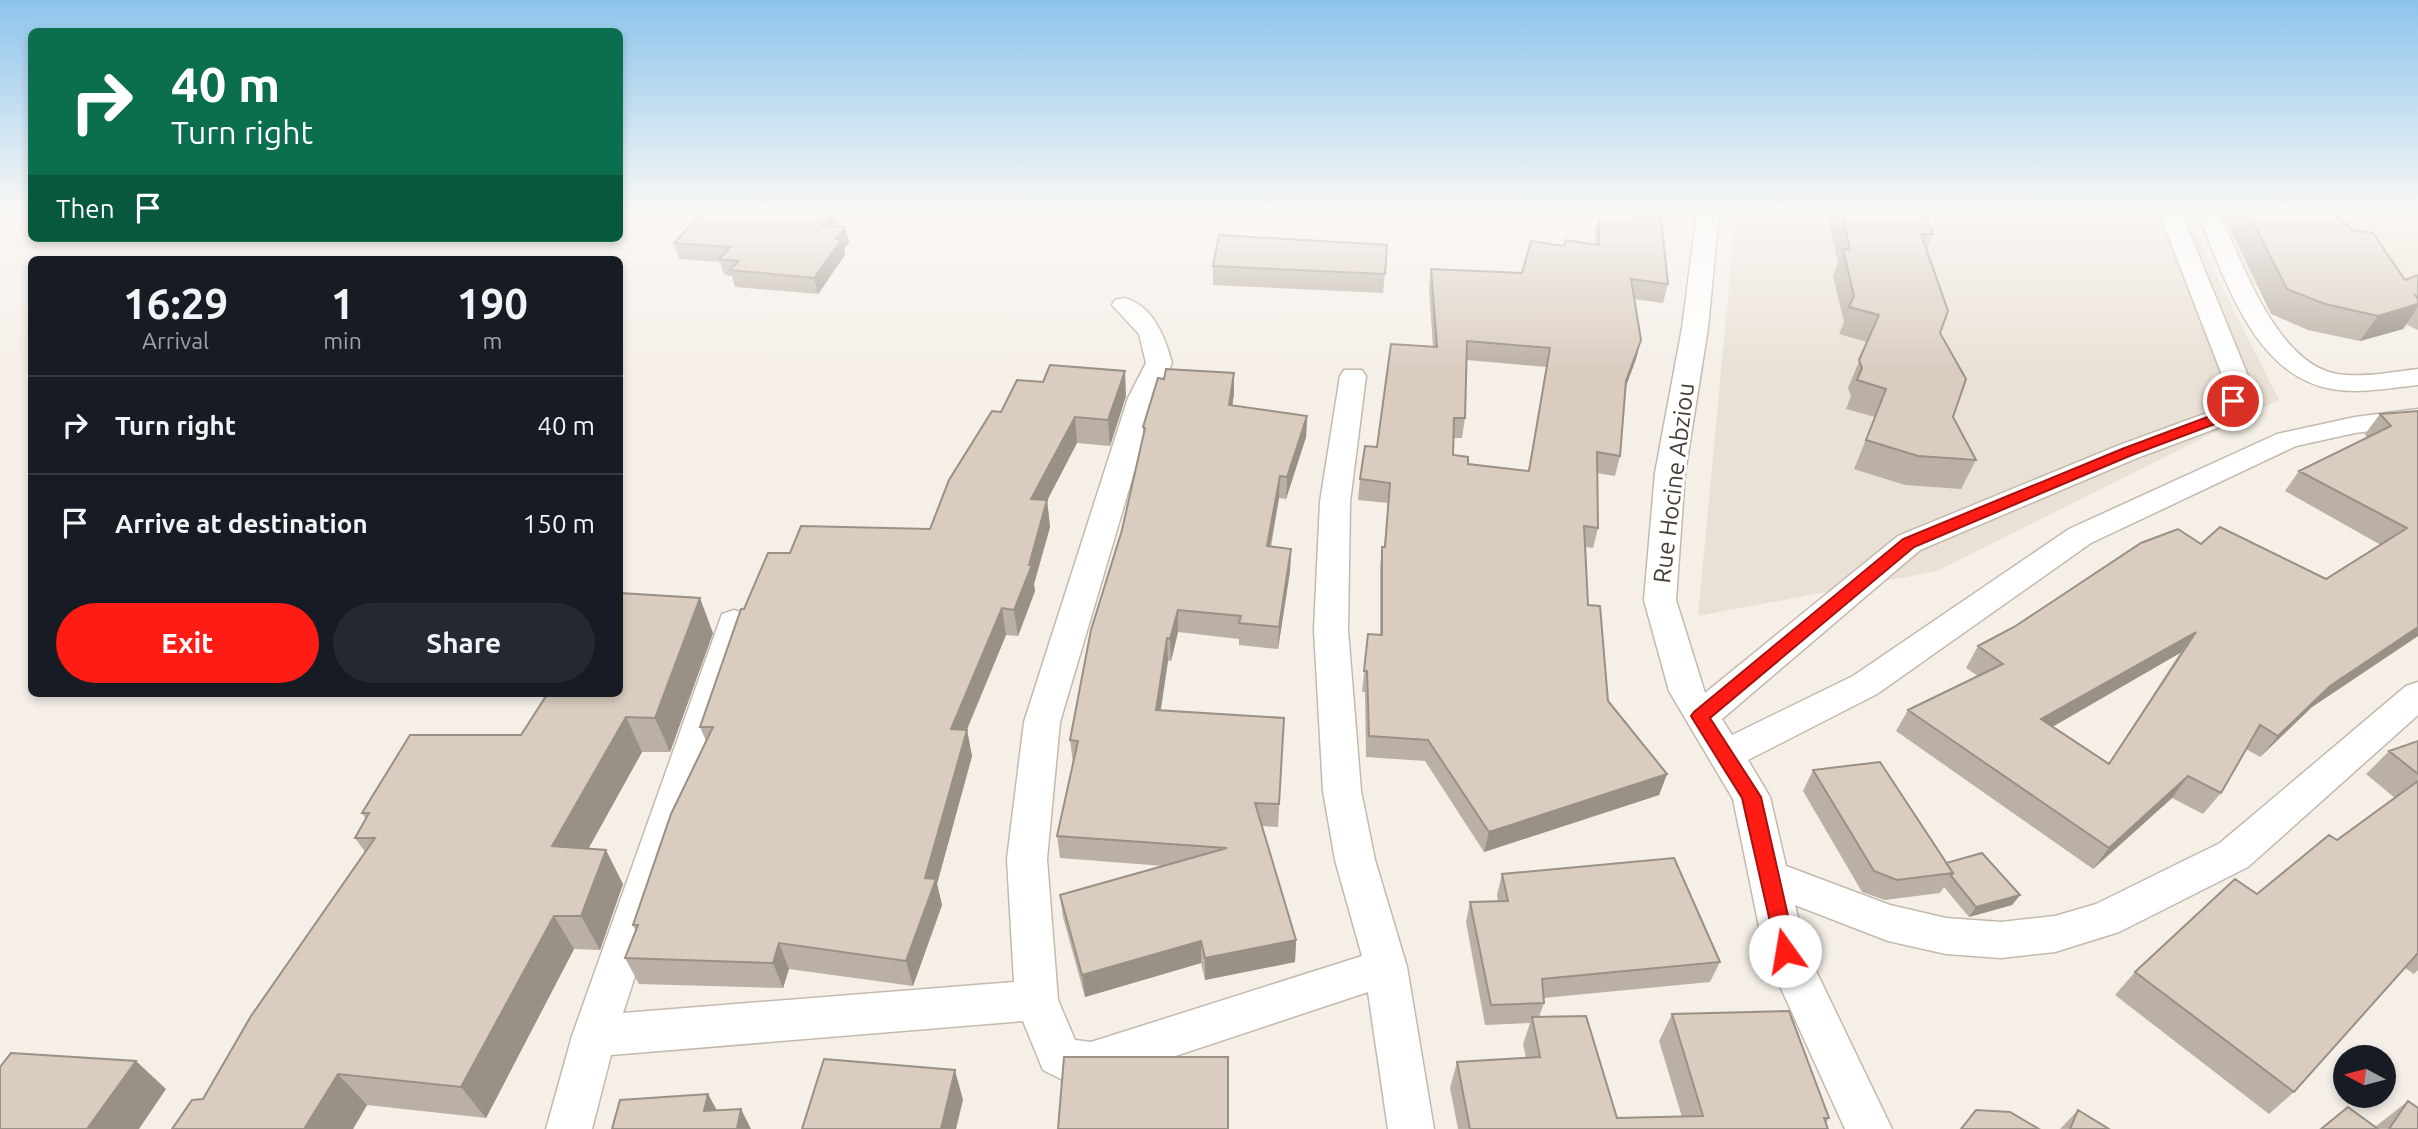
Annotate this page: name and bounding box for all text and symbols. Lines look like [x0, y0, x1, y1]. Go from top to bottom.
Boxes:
icon: right [56, 56, 147, 147]
text: 40 m [171, 56, 280, 111]
text: Turn right [171, 114, 313, 150]
icon: arrive [129, 189, 167, 227]
text: Then [56, 194, 115, 223]
text: 16:29 [123, 280, 228, 327]
text: 1 [331, 280, 354, 327]
text: 190 [457, 280, 528, 327]
text: Arrival [142, 328, 209, 353]
text: min [323, 328, 362, 353]
text: m [482, 328, 502, 353]
pin [2203, 371, 2263, 431]
street label: Rue Hocine Abziou [1648, 381, 1699, 585]
icon: arrive [2214, 382, 2252, 420]
icon: right [56, 406, 94, 444]
text: Turn right [115, 411, 236, 440]
text: 40 m [537, 411, 595, 440]
icon: arrive [56, 504, 94, 542]
text: Arrive at destination [115, 509, 368, 538]
text: 150 m [523, 509, 595, 538]
button: Exit [56, 603, 319, 683]
button: Share [333, 603, 595, 683]
position arrow [1748, 914, 1822, 988]
north arrow [2333, 1045, 2396, 1108]
map controls [2333, 1045, 2396, 1108]

